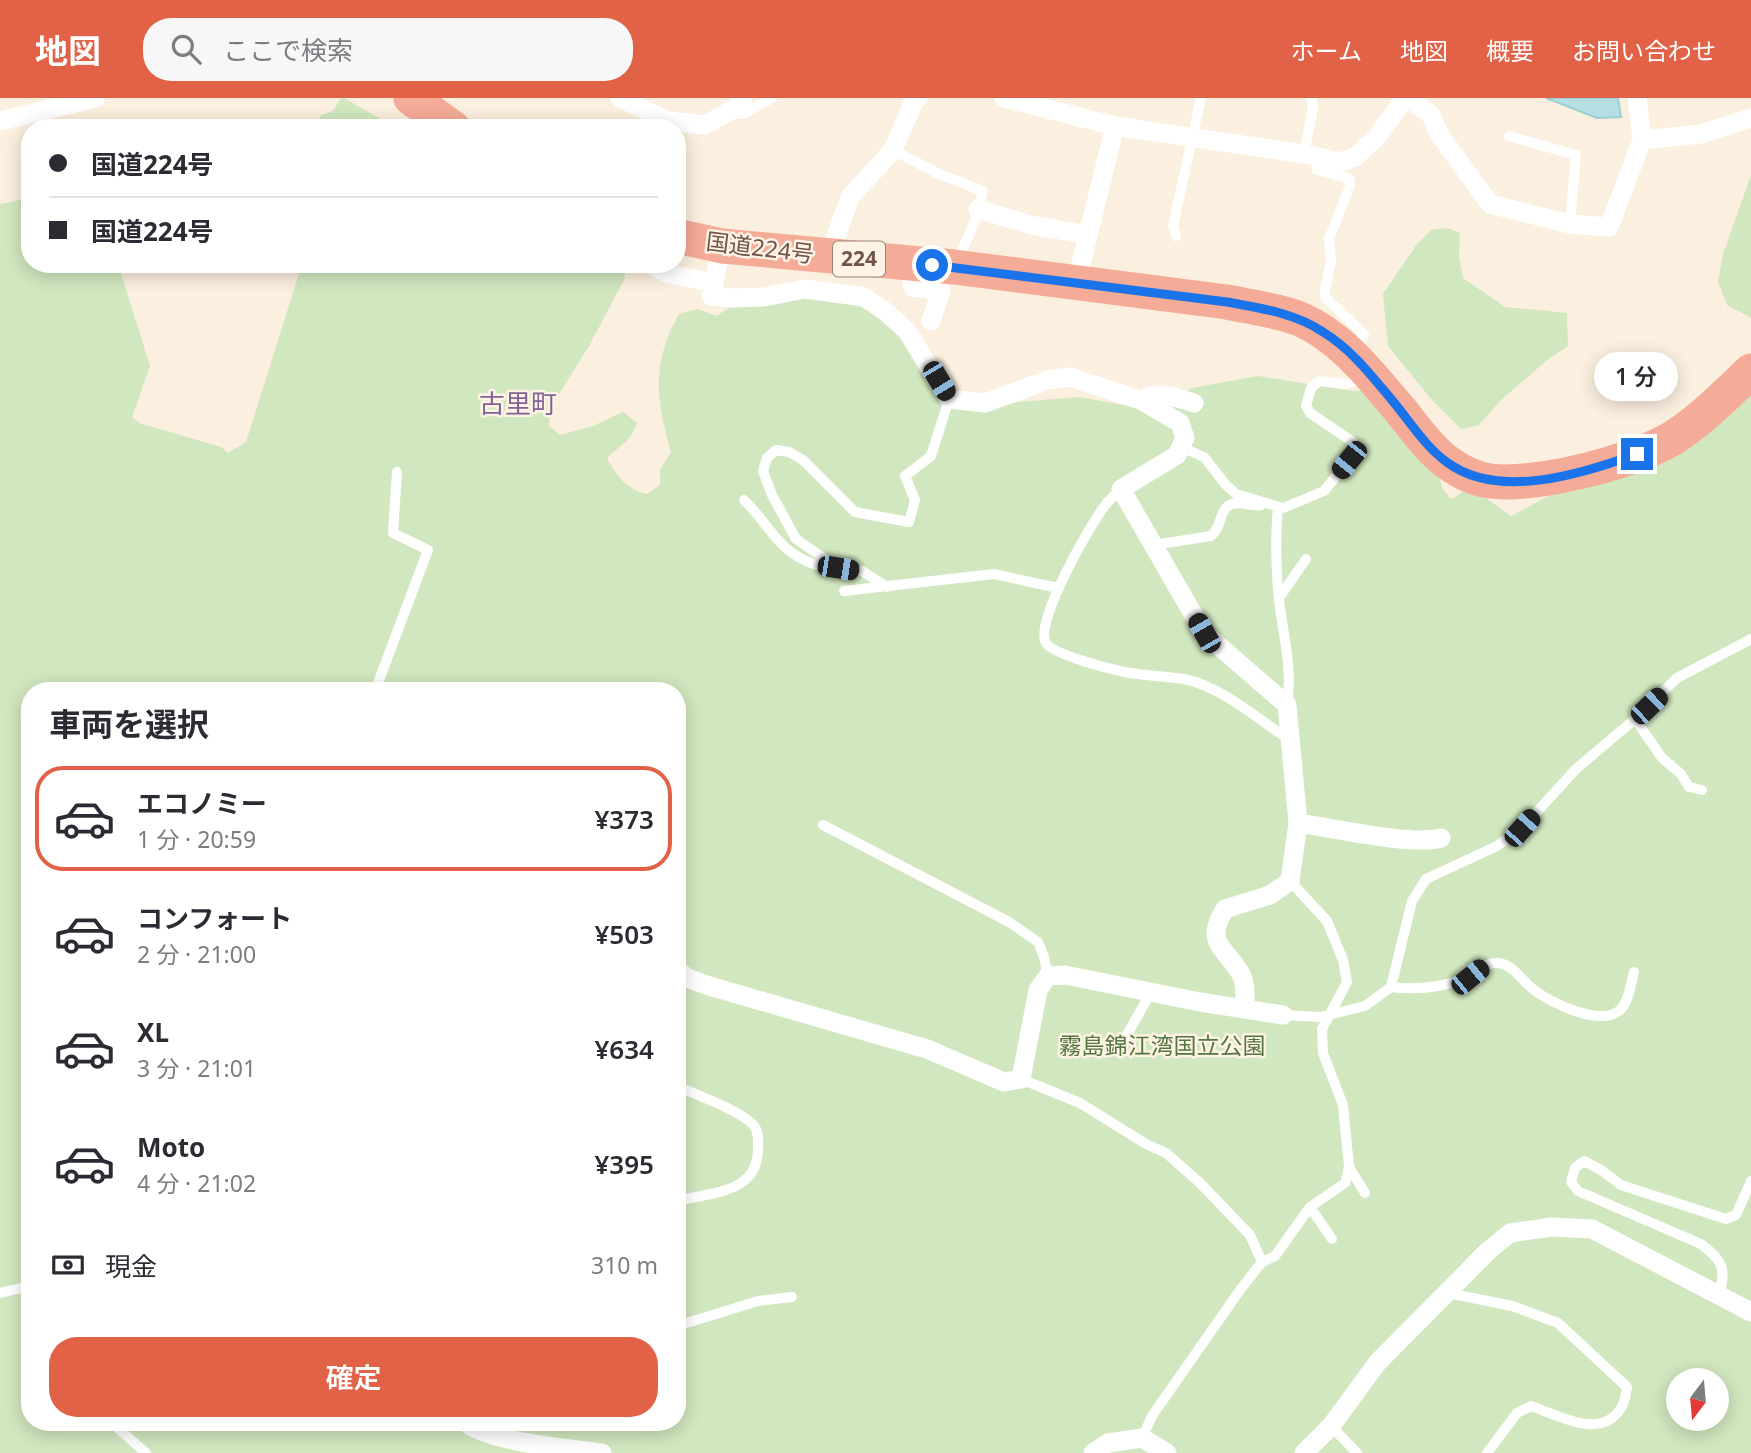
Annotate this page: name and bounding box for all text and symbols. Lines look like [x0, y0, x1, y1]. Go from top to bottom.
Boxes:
search box [143, 18, 633, 81]
text: 地図 [35, 28, 101, 73]
icon: search [167, 30, 205, 68]
text: ここで検索 [223, 32, 353, 68]
text: ホーム [1291, 34, 1362, 67]
text: 地図 [1400, 34, 1448, 67]
text: 概要 [1486, 34, 1534, 67]
text: お問い合わせ [1572, 34, 1716, 67]
text: 国道224号 [91, 146, 214, 182]
text: 国道224号 [91, 213, 214, 249]
street label: 国道224号 [704, 225, 816, 269]
road number: 224 [833, 242, 885, 276]
route start [916, 249, 948, 281]
callout: 1 分 [1595, 352, 1679, 402]
car [920, 358, 959, 404]
text: 1 分 [1615, 360, 1657, 392]
district label: 古里町 [479, 385, 557, 421]
car [1328, 437, 1371, 483]
route end [1621, 438, 1653, 470]
car [816, 554, 861, 582]
car [1185, 610, 1224, 656]
car [1627, 684, 1672, 728]
text: 車両を選択 [49, 702, 209, 745]
text: エコノミー [137, 785, 267, 821]
icon: car [53, 787, 116, 850]
text: ¥373 [595, 801, 654, 837]
car [1501, 805, 1544, 851]
text: 1 分 · 20:59 [137, 823, 256, 855]
text: コンフォート [137, 900, 292, 936]
icon: car [53, 902, 116, 965]
text: ¥503 [595, 916, 654, 952]
text: 2 分 · 21:00 [137, 938, 256, 970]
car [1448, 956, 1493, 998]
text: XL [137, 1014, 169, 1050]
icon: car [53, 1017, 116, 1080]
park label: 霧島錦江湾国立公園 [1059, 1029, 1266, 1061]
text: ¥634 [595, 1031, 654, 1067]
text: 3 分 · 21:01 [137, 1052, 256, 1084]
text: Moto [137, 1129, 205, 1165]
icon: car [53, 1132, 116, 1195]
text: ¥395 [595, 1146, 654, 1182]
text: 4 分 · 21:02 [137, 1167, 256, 1199]
icon: cash [49, 1246, 87, 1284]
text: 現金 [105, 1248, 157, 1284]
text: 310 m [591, 1249, 658, 1281]
button: 確定 [49, 1337, 658, 1417]
north arrow [1666, 1368, 1729, 1432]
map controls [1666, 1368, 1729, 1431]

